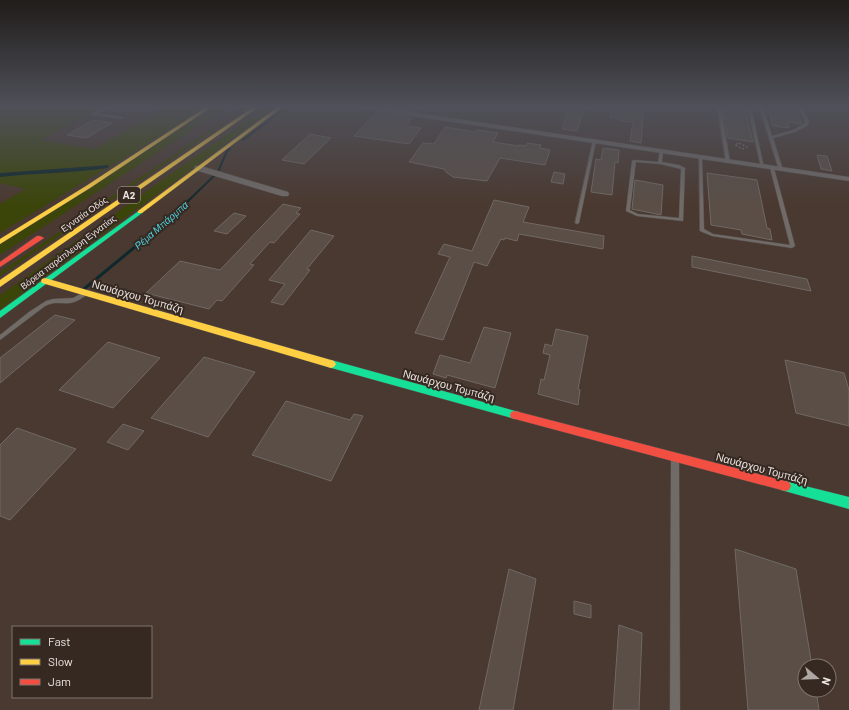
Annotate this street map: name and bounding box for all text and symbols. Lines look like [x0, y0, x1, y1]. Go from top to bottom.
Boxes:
road number: Α2 [118, 187, 140, 203]
street label: Εγνατία Οδός [59, 194, 110, 234]
water label: Ρέμα Μπάρμπα [132, 198, 191, 252]
street label: Βόρεια παράπλευρη Εγνατίας [18, 212, 119, 292]
street label: Ναυάρχου Τομπάζη [91, 277, 185, 315]
street label: Ναυάρχου Τομπάζη [402, 366, 496, 404]
street label: Ναυάρχου Τομπάζη [715, 449, 809, 487]
legend [12, 626, 152, 698]
text: Fast [48, 634, 71, 648]
text: Slow [48, 654, 73, 668]
north arrow [797, 658, 837, 698]
text: Jam [48, 674, 71, 688]
text: N [820, 676, 834, 687]

